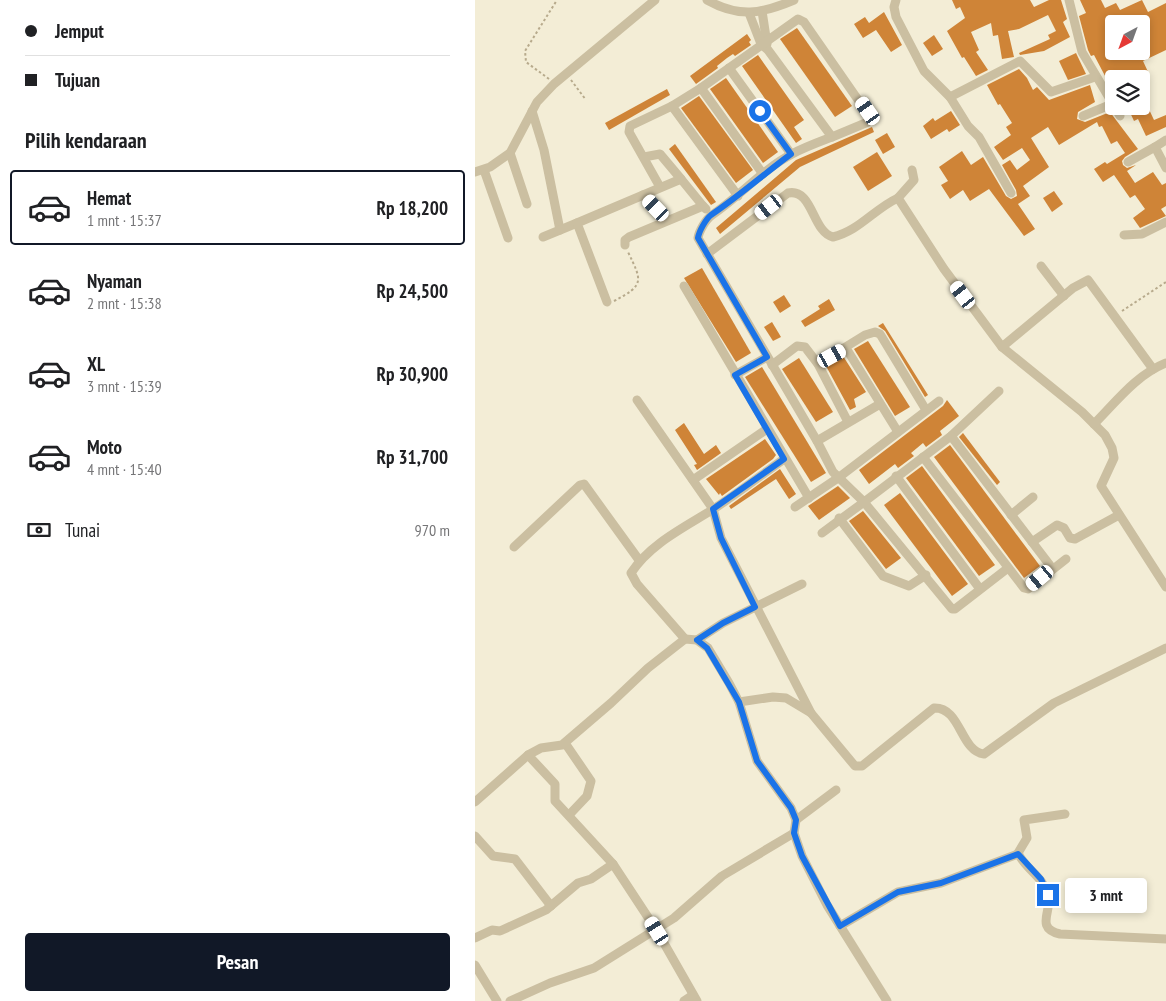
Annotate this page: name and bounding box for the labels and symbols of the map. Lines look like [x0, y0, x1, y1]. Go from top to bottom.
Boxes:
north arrow [1105, 15, 1150, 60]
car [853, 94, 882, 128]
route start [749, 100, 771, 122]
car [640, 192, 671, 224]
car [752, 192, 785, 222]
car [947, 279, 978, 311]
car [815, 342, 848, 370]
car [1023, 563, 1056, 593]
callout: 3 mnt [1065, 878, 1148, 912]
route end [1037, 884, 1059, 906]
car [642, 914, 671, 948]

